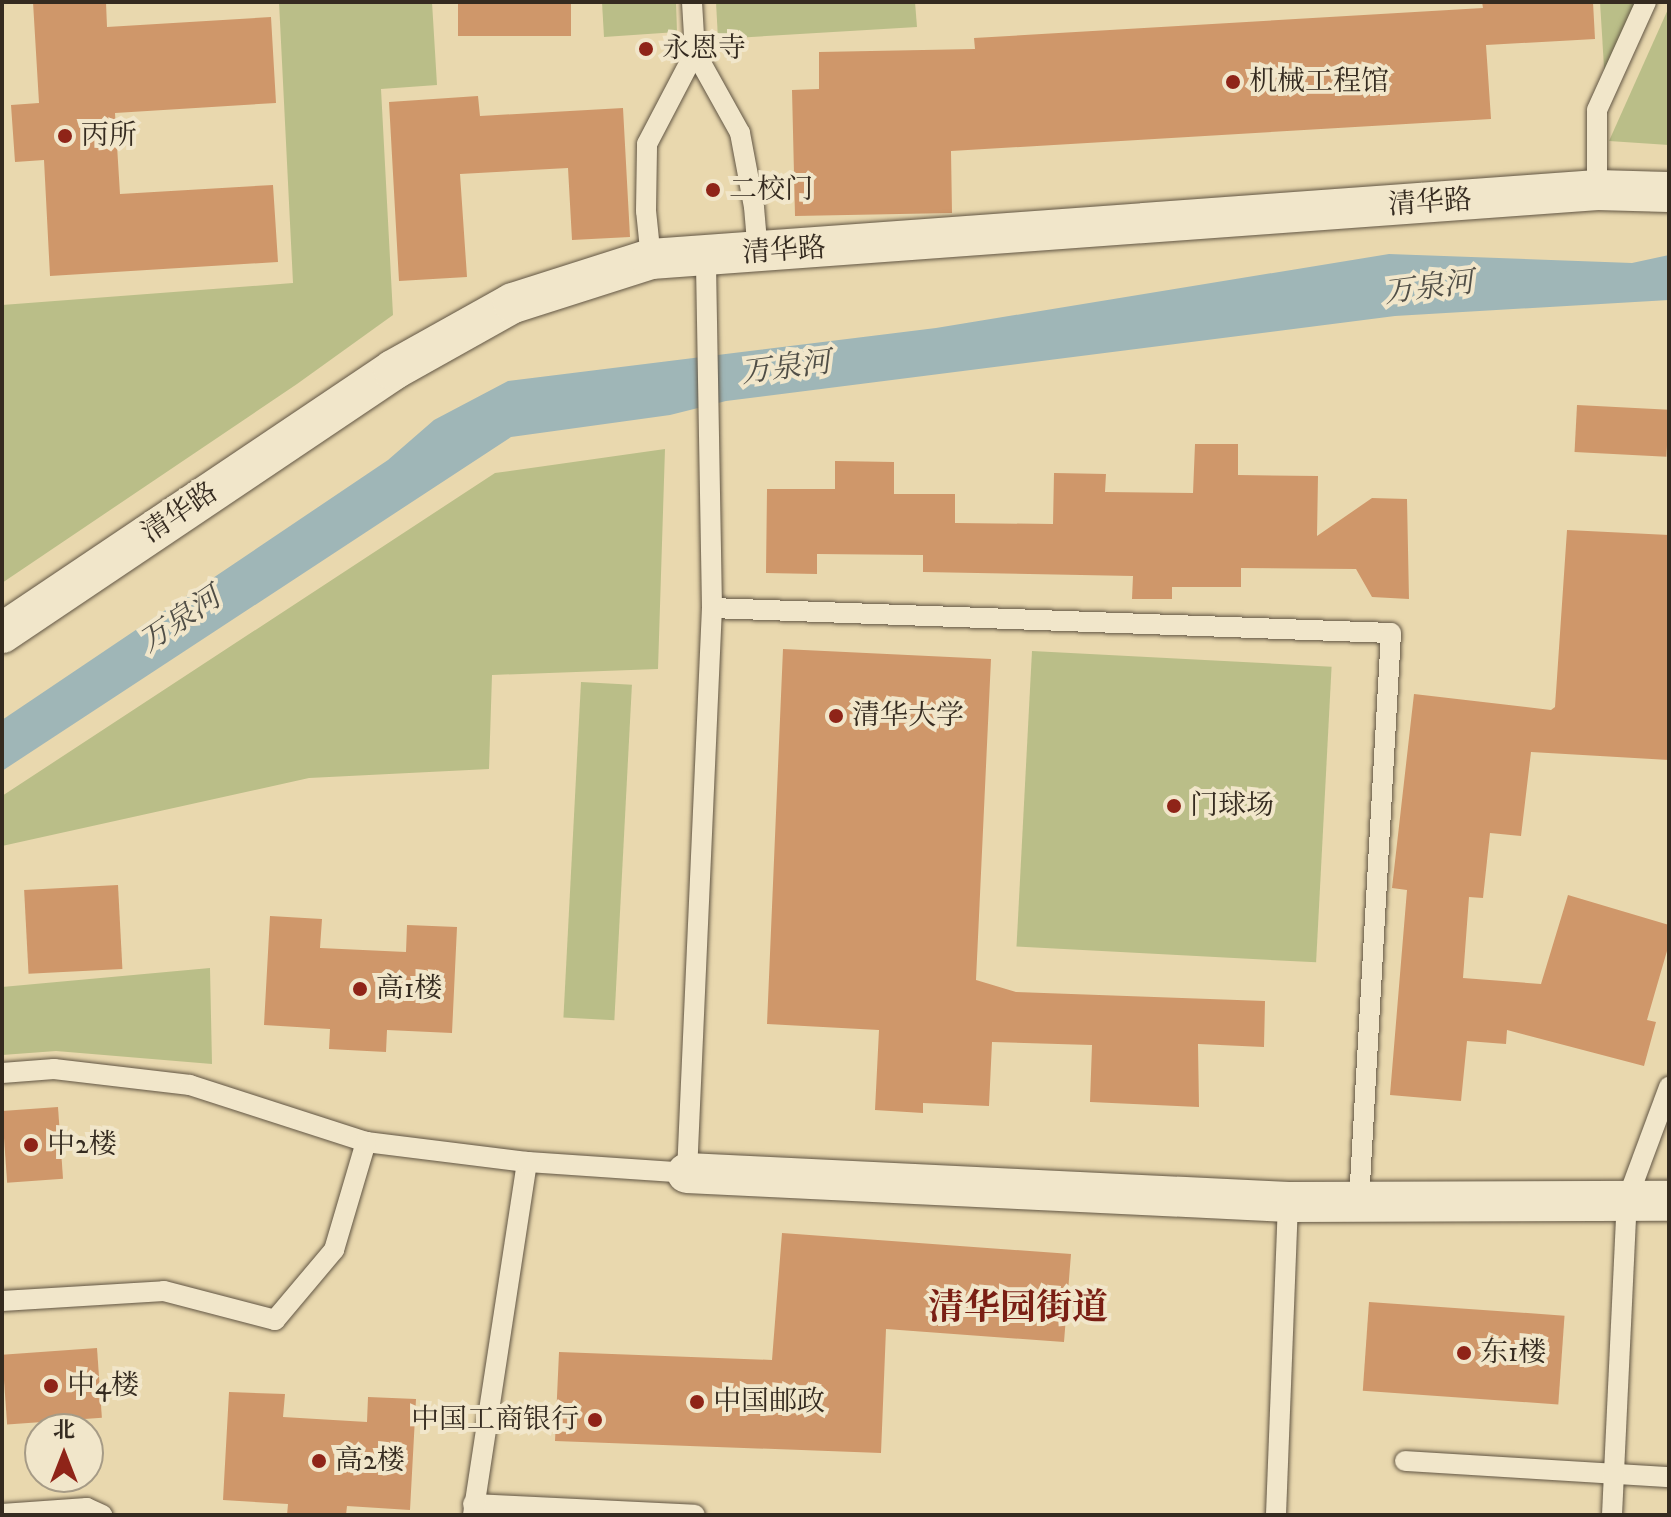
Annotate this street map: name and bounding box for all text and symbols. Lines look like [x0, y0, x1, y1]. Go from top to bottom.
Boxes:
place label: 永恩寺 [662, 32, 746, 66]
marker: 永恩寺 [637, 40, 655, 58]
place label: 机械工程馆 [1249, 65, 1389, 99]
marker: 机械工程馆 [1224, 73, 1242, 91]
place label: 丙所 [81, 119, 137, 153]
marker: 丙所 [56, 127, 74, 145]
place label: 二校门 [729, 173, 813, 207]
marker: 二校门 [704, 181, 722, 199]
street label: 清华路 [1387, 183, 1473, 223]
street label: 清华路 [741, 231, 827, 271]
water label: 万泉河 [1382, 266, 1476, 312]
water label: 万泉河 [739, 346, 833, 392]
street label: 清华路 [136, 476, 224, 550]
water label: 万泉河 [134, 581, 228, 661]
place label: 清华大学 [852, 699, 964, 733]
marker: 清华大学 [827, 707, 845, 725]
place label: 门球场 [1190, 789, 1274, 823]
marker: 门球场 [1165, 797, 1183, 815]
place label: 高1楼 [376, 972, 442, 1006]
marker: 高1楼 [351, 980, 369, 998]
place label: 中2楼 [47, 1128, 117, 1162]
marker: 中2楼 [22, 1136, 40, 1154]
district label: 清华园街道 [928, 1287, 1108, 1331]
place label: 东1楼 [1480, 1336, 1546, 1370]
marker: 东1楼 [1455, 1344, 1473, 1362]
place label: 中4楼 [67, 1369, 139, 1403]
marker: 中4楼 [42, 1377, 60, 1395]
place label: 中国邮政 [713, 1385, 825, 1419]
marker: 中国邮政 [688, 1393, 706, 1411]
place label: 中国工商银行 [411, 1403, 579, 1437]
marker: 中国工商银行 [586, 1411, 604, 1429]
north arrow [24, 1413, 104, 1493]
text: 北 [53, 1417, 75, 1444]
place label: 高2楼 [335, 1444, 405, 1478]
marker: 高2楼 [310, 1452, 328, 1470]

